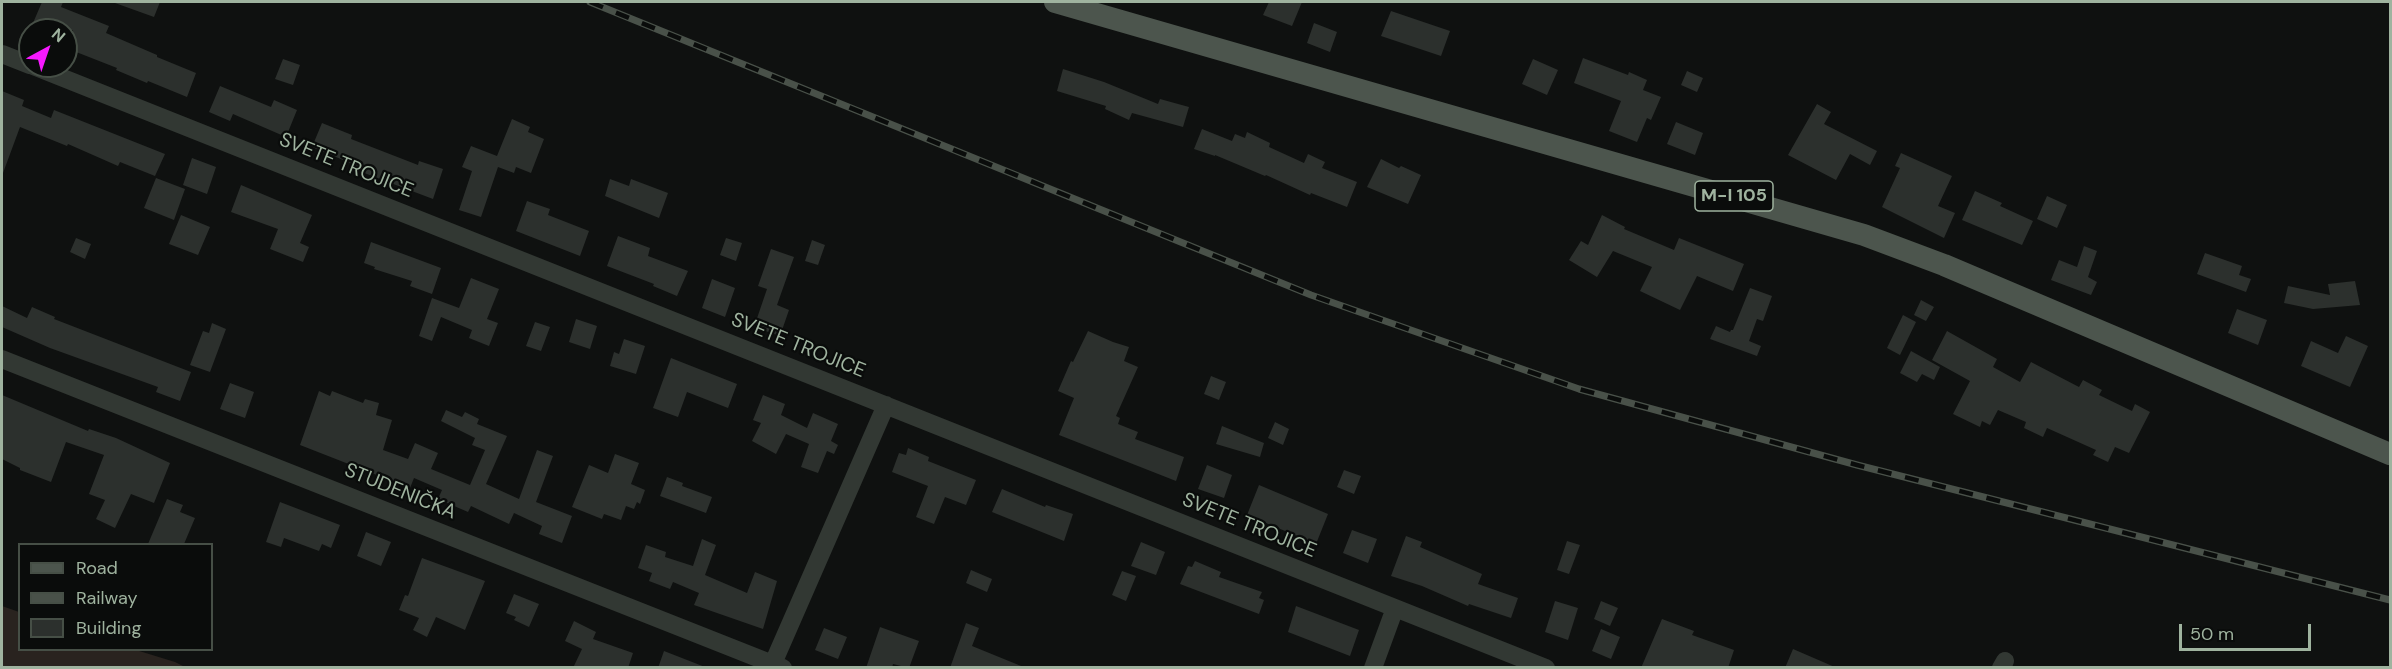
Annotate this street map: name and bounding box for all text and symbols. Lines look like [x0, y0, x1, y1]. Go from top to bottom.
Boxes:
north arrow [18, 18, 78, 78]
text: N [47, 24, 70, 47]
street label: SVETE TROJICE [275, 128, 417, 204]
road number: M-I 105 [1695, 181, 1773, 211]
street label: SVETE TROJICE [727, 308, 869, 384]
street label: STUDENIČKA [341, 459, 459, 525]
street label: SVETE TROJICE [1178, 488, 1320, 564]
legend [18, 543, 213, 651]
text: Road [76, 556, 118, 580]
text: Railway [76, 586, 138, 610]
scale bar [2182, 612, 2314, 650]
text: Building [76, 616, 141, 640]
text: 50 m [2190, 622, 2234, 646]

